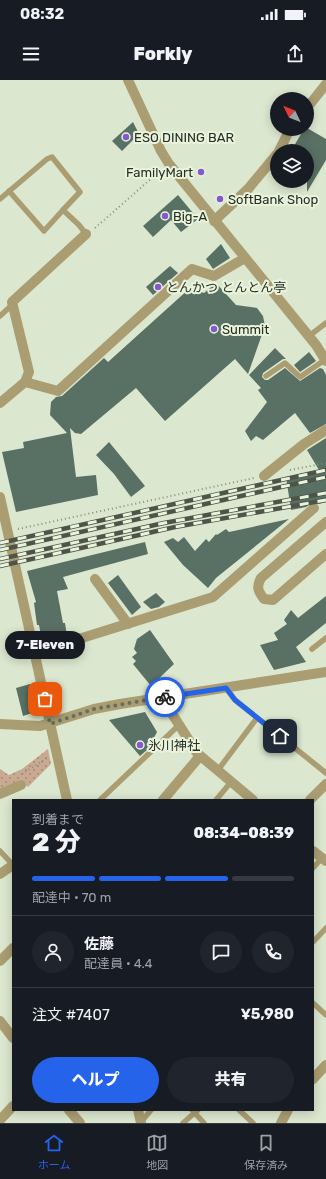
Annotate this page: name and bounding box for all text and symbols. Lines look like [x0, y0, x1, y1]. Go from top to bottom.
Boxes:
text: 08:32 [20, 5, 64, 23]
icon: menu [20, 43, 42, 65]
text: Forkly [134, 43, 192, 65]
icon: share [284, 43, 306, 65]
north arrow [270, 92, 314, 136]
map controls [270, 92, 314, 188]
place label: ESO DINING BAR [134, 130, 234, 145]
marker: ESO DINING BAR [121, 132, 131, 142]
button: layers [270, 144, 314, 188]
place label: FamilyMart [126, 165, 193, 180]
marker: FamilyMart [196, 167, 206, 177]
place label: SoftBank Shop [228, 192, 319, 207]
marker: SoftBank Shop [215, 194, 225, 204]
place label: Big-A [173, 209, 208, 225]
marker: Big-A [160, 211, 170, 221]
place label: とんかつ とんとん亭 [166, 280, 286, 295]
marker: とんかつ とんとん亭 [153, 282, 163, 292]
place label: Summit [222, 322, 269, 337]
marker: Summit [209, 324, 219, 334]
callout: 7-Eleven [5, 631, 85, 659]
text: 7-Eleven [16, 637, 74, 652]
courier [145, 677, 185, 717]
pin [28, 682, 62, 716]
icon: bike [154, 686, 176, 708]
icon: bag [34, 688, 56, 710]
pin [263, 719, 297, 753]
icon: home [269, 725, 291, 747]
place label: 氷川神社 [148, 738, 200, 753]
marker: 氷川神社 [135, 740, 145, 750]
text: 到着まで [32, 812, 84, 827]
text: 08:34–08:39 [193, 824, 294, 842]
text: 2 分 [32, 827, 81, 858]
text: 配達中 · 70 m [32, 890, 111, 905]
button: person [32, 931, 74, 973]
button: chat [200, 931, 242, 973]
button: phone [252, 931, 294, 973]
text: 佐藤 [84, 935, 114, 953]
text: 配達員 · 4.4 [84, 956, 153, 971]
text: ¥5,980 [240, 1005, 294, 1023]
text: 注文 #7407 [32, 1006, 110, 1024]
button: ヘルプ [32, 1057, 159, 1103]
button: 共有 [167, 1057, 294, 1103]
tab: ホーム [38, 1132, 71, 1172]
tab: 地図 [146, 1132, 168, 1172]
tab: 保存済み [244, 1132, 288, 1172]

